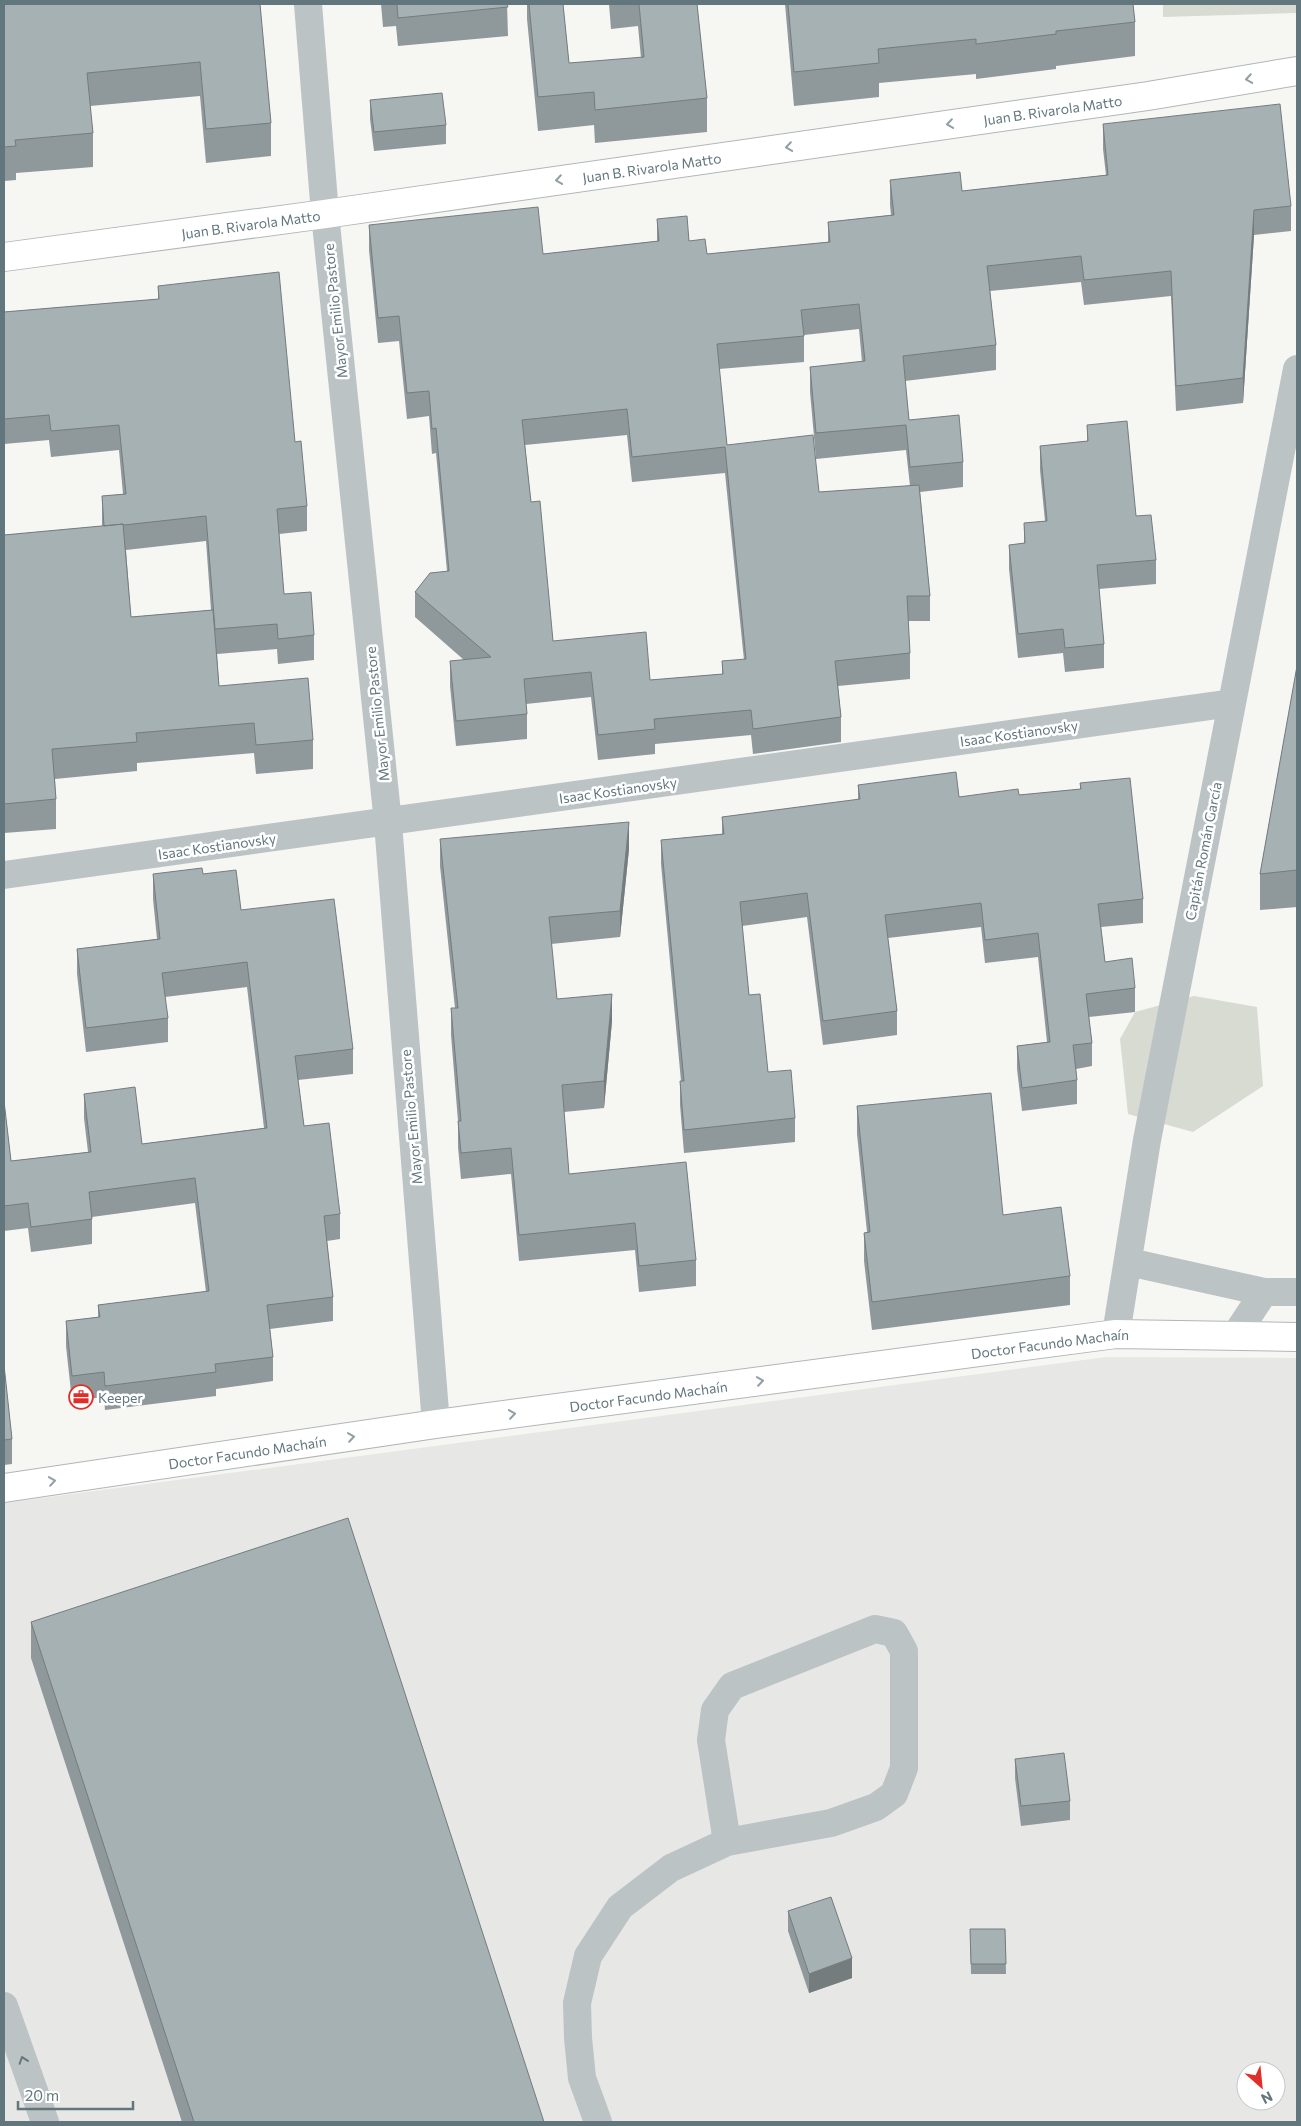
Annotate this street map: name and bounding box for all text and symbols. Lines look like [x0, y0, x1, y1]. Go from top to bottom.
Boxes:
one-way arrow [1245, 74, 1253, 84]
street label: Juan B. Rivarola Matto [982, 91, 1123, 128]
one-way arrow [946, 118, 954, 129]
one-way arrow [785, 142, 793, 152]
street label: Juan B. Rivarola Matto [581, 149, 722, 185]
one-way arrow [555, 175, 563, 185]
street label: Juan B. Rivarola Matto [180, 206, 321, 242]
street label: Mayor Emilio Pastore [319, 243, 351, 379]
street label: Mayor Emilio Pastore [361, 646, 393, 782]
street label: Isaac Kostianovsky [959, 716, 1079, 750]
street label: Isaac Kostianovsky [558, 773, 678, 807]
street label: Capitán Román García [1181, 780, 1225, 922]
street label: Isaac Kostianovsky [157, 829, 277, 863]
street label: Mayor Emilio Pastore [397, 1049, 425, 1185]
street label: Doctor Facundo Machaín [970, 1325, 1129, 1362]
street label: Doctor Facundo Machaín [568, 1377, 729, 1415]
one-way arrow [756, 1377, 764, 1387]
office icon: Keeper [68, 1384, 94, 1410]
place label: Keeper [98, 1389, 143, 1406]
one-way arrow [509, 1409, 517, 1420]
street label: Doctor Facundo Machaín [167, 1432, 327, 1472]
one-way arrow [348, 1432, 356, 1443]
one-way arrow [48, 1476, 56, 1486]
one-way arrow [19, 2056, 29, 2064]
north arrow [1236, 2061, 1286, 2111]
scale bar [18, 2078, 132, 2110]
text: 20 m [25, 2086, 59, 2104]
text: N [1259, 2088, 1276, 2108]

